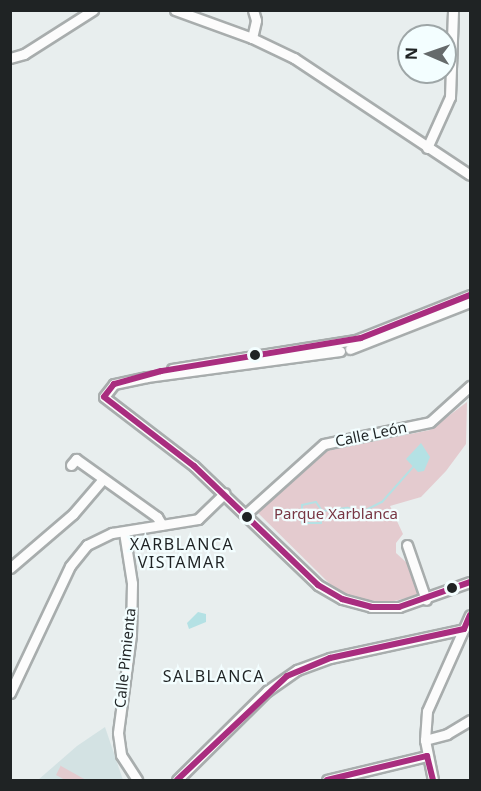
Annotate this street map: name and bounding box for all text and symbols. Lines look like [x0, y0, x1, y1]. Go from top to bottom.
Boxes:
north arrow [397, 24, 457, 84]
text: N [400, 47, 422, 60]
unlabelled marker [249, 349, 261, 361]
street label: Calle León [334, 418, 408, 450]
park label: Parque Xarblanca [274, 505, 398, 523]
unlabelled marker [241, 511, 253, 523]
district label: XARBLANCA VISTAMAR [130, 534, 234, 572]
unlabelled marker [446, 582, 458, 594]
street label: Calle Pimienta [111, 607, 139, 709]
district label: SALBLANCA [163, 666, 265, 686]

